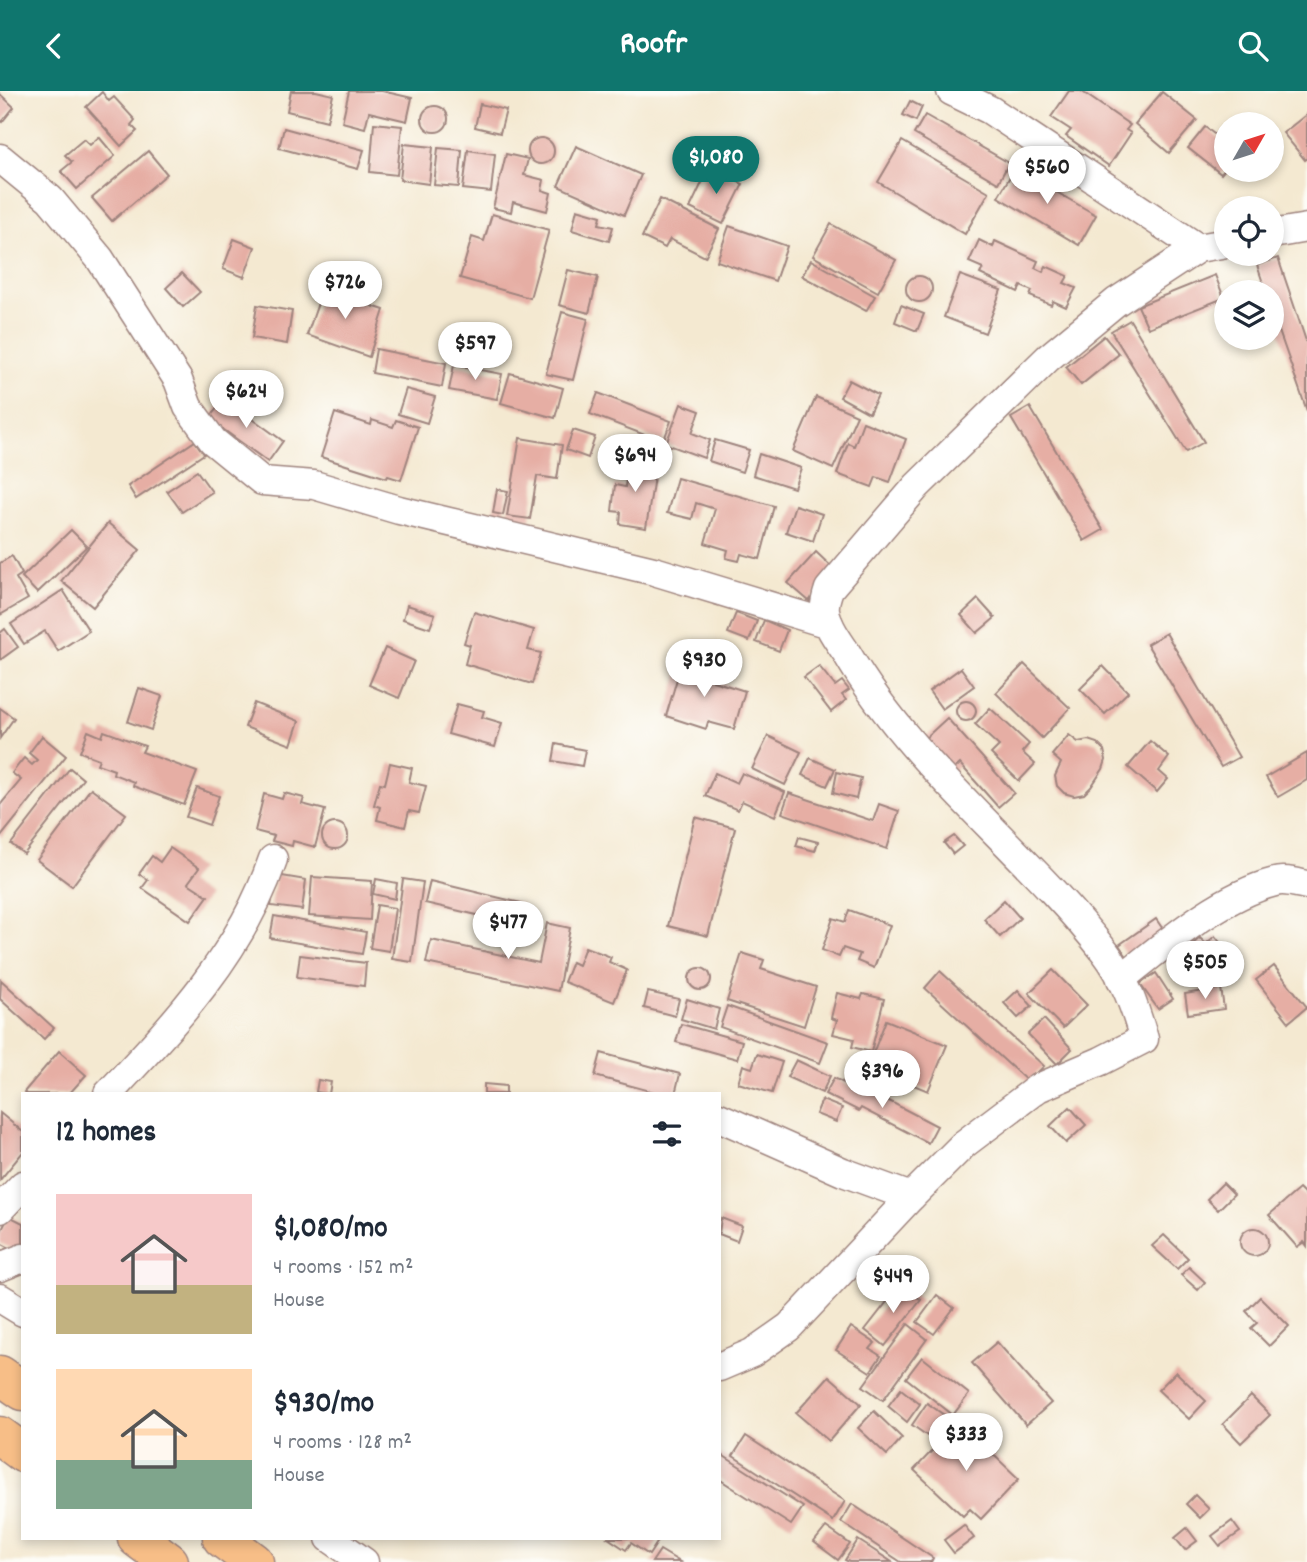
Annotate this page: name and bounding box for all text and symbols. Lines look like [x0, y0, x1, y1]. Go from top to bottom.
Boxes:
text: Roofr [620, 23, 687, 69]
icon: back [35, 27, 73, 65]
icon: search [1234, 27, 1272, 65]
north arrow [1214, 112, 1284, 182]
map controls [1214, 112, 1284, 350]
pin: $1,080 [659, 137, 773, 196]
text: $1,080 [688, 142, 744, 175]
pin: $560 [1006, 146, 1088, 206]
text: $560 [1024, 152, 1070, 185]
button: locate [1214, 196, 1284, 266]
pin: $726 [304, 261, 386, 321]
text: $726 [324, 267, 366, 300]
button: layers [1214, 280, 1284, 350]
pin: $597 [434, 323, 516, 382]
text: $597 [454, 328, 496, 361]
pin: $624 [205, 371, 287, 430]
text: $624 [225, 376, 267, 409]
pin: $694 [594, 435, 676, 494]
text: $694 [613, 440, 657, 473]
pin: $930 [663, 639, 745, 699]
text: $930 [682, 645, 726, 678]
pin: $477 [467, 901, 549, 961]
text: $477 [489, 907, 527, 940]
pin: $505 [1164, 941, 1246, 1001]
text: $505 [1182, 947, 1228, 980]
pin: $396 [841, 1051, 923, 1110]
text: $396 [860, 1056, 904, 1089]
text: 12 homes [56, 1113, 156, 1156]
icon: filters [648, 1115, 686, 1153]
text: $1,080/mo [273, 1209, 388, 1252]
icon: home [112, 1222, 196, 1306]
text: 4 rooms · 152 m² [273, 1252, 413, 1285]
pin: $449 [852, 1255, 934, 1315]
text: $449 [872, 1261, 914, 1294]
text: House [273, 1285, 325, 1318]
text: $930/mo [273, 1384, 374, 1427]
icon: home [112, 1397, 196, 1481]
pin: $333 [925, 1413, 1007, 1473]
text: $333 [945, 1419, 987, 1452]
text: 4 rooms · 128 m² [273, 1427, 412, 1460]
text: House [273, 1460, 325, 1493]

